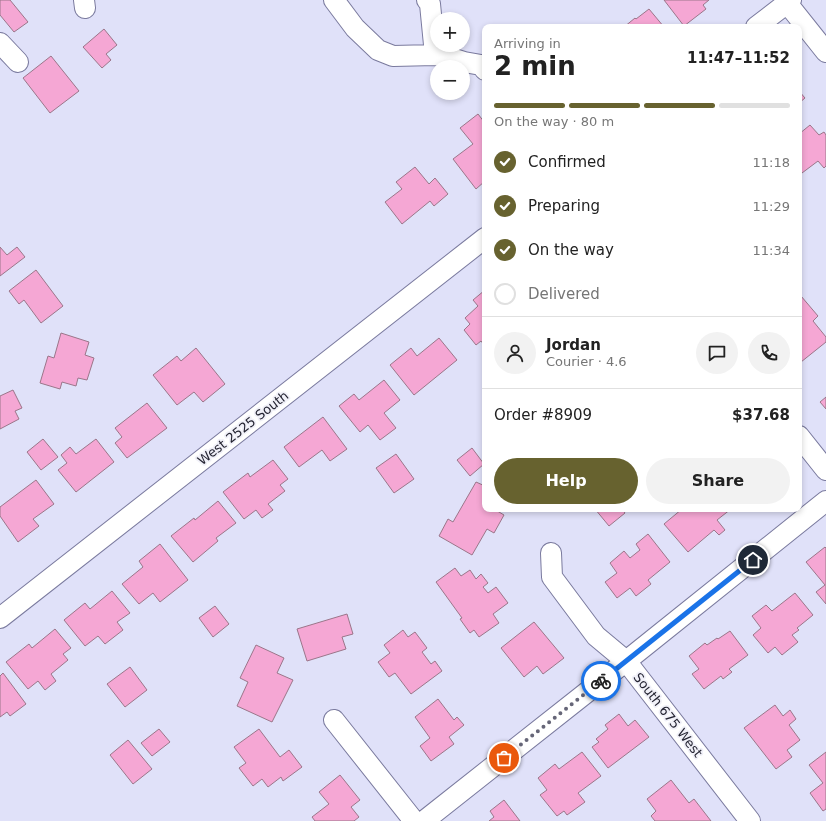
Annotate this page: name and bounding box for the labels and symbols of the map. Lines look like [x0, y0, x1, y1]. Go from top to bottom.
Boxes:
street label: West 2525 South [195, 388, 291, 468]
pin [736, 543, 770, 577]
courier [581, 661, 621, 701]
street label: South 675 West [630, 670, 706, 760]
pin [487, 741, 521, 775]

